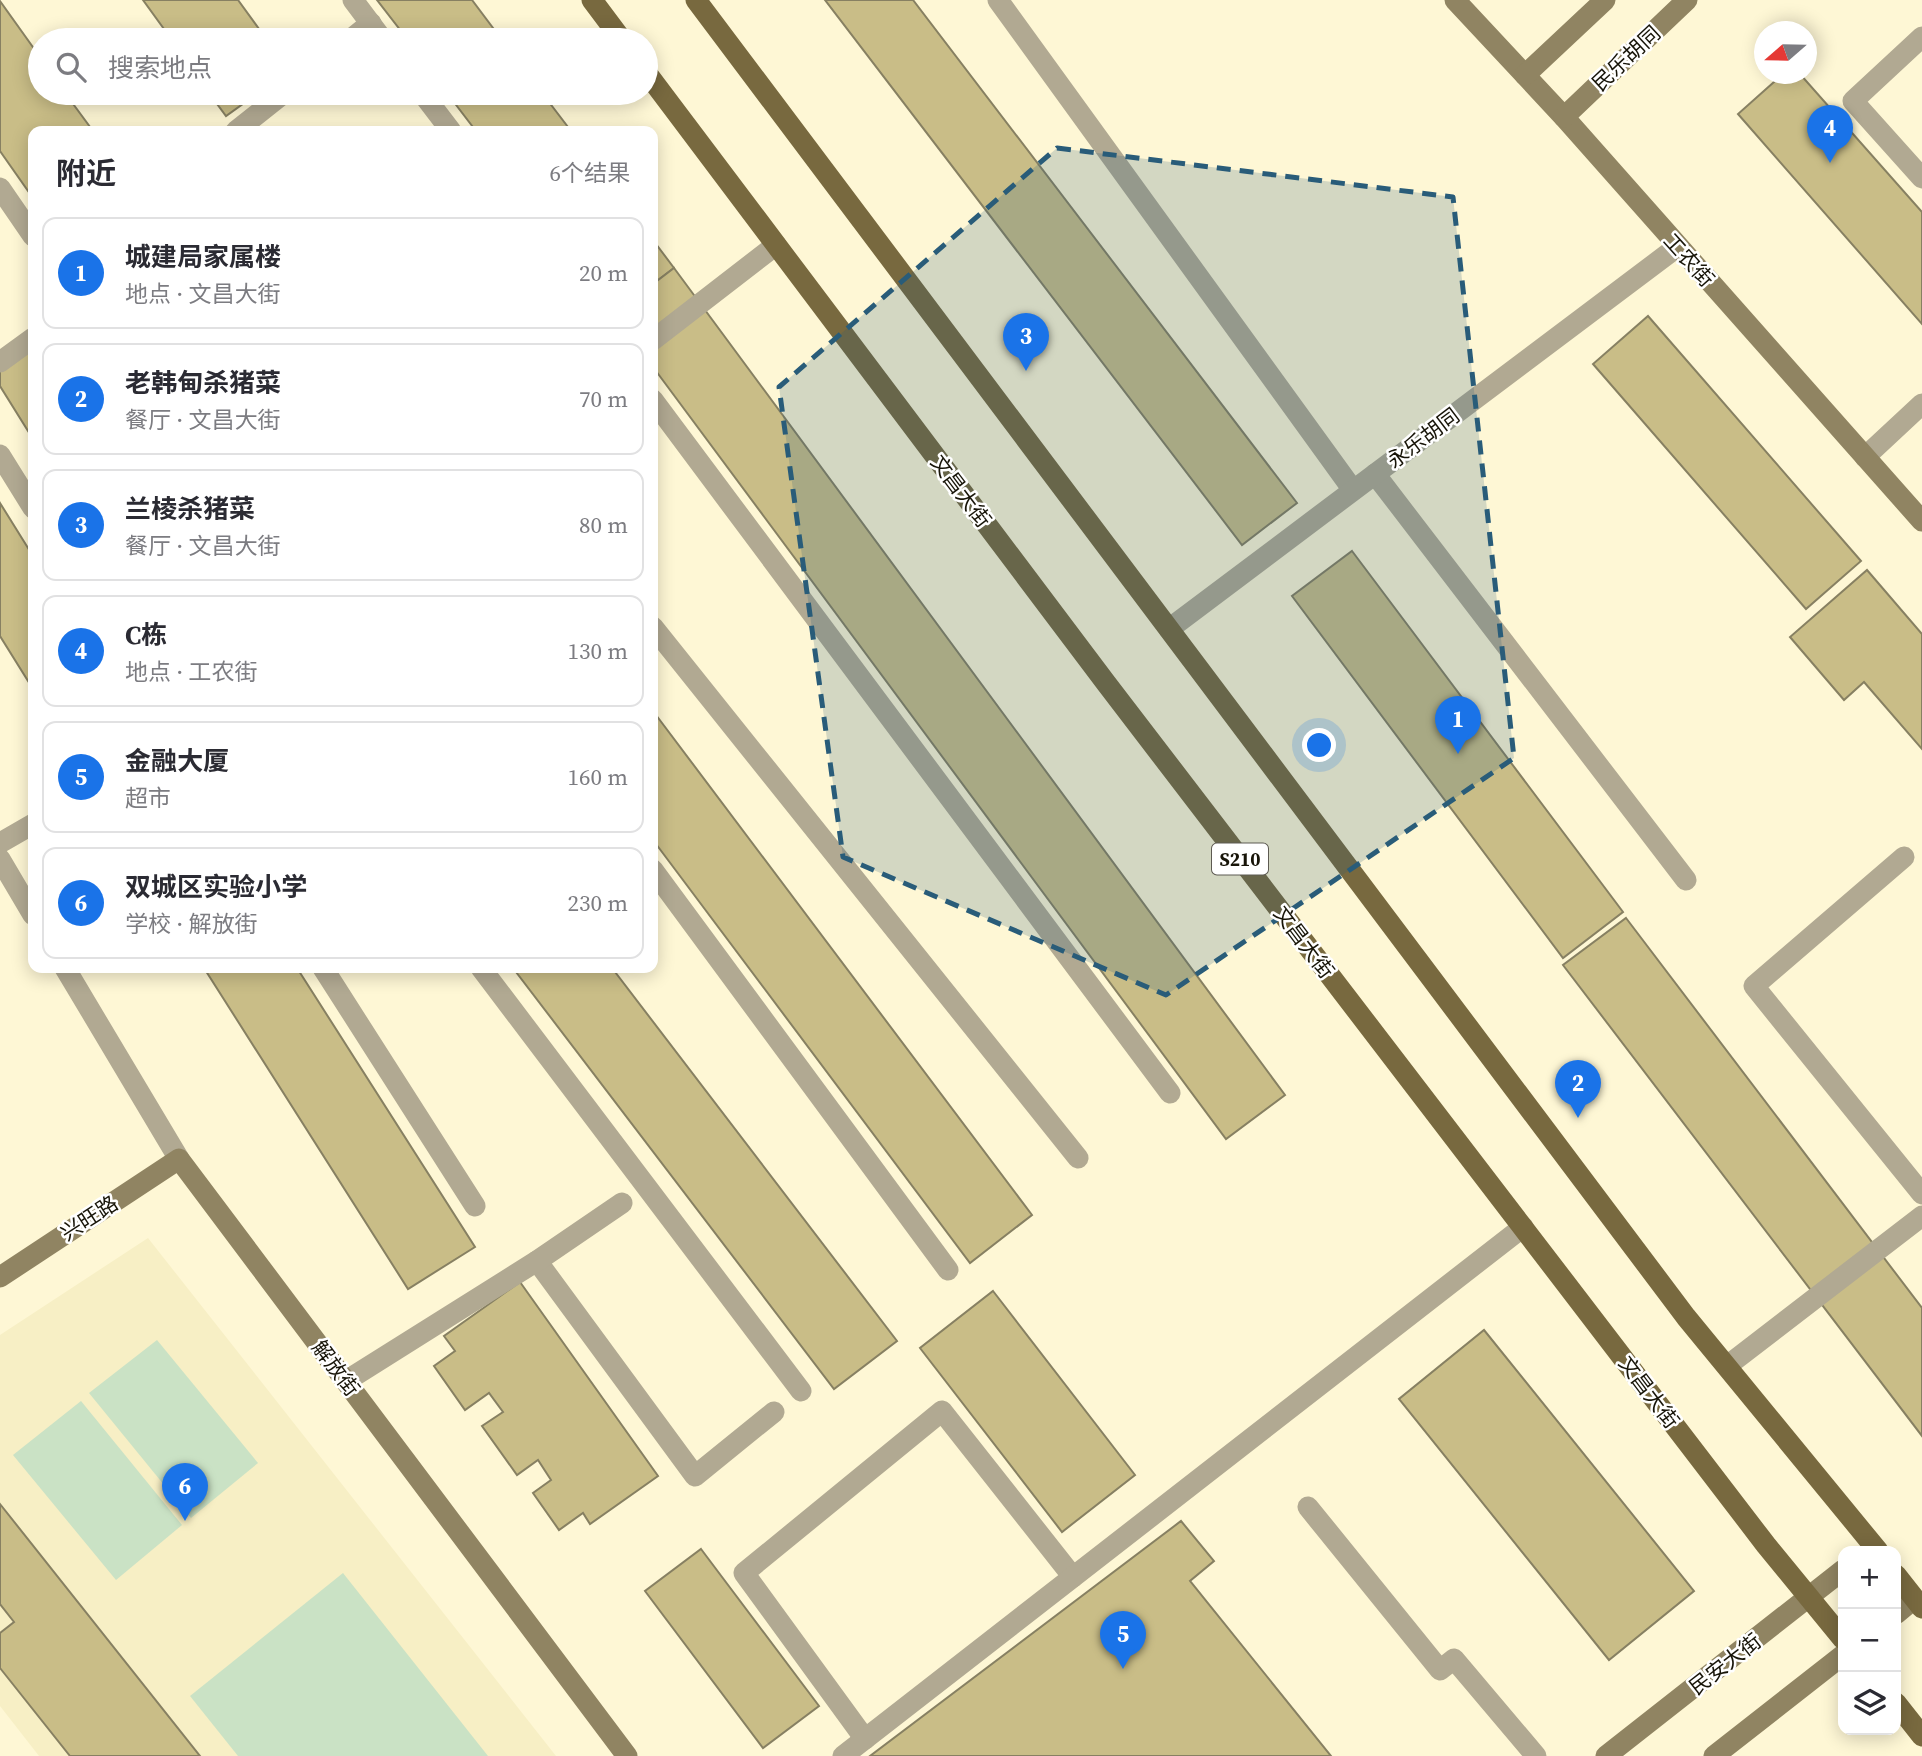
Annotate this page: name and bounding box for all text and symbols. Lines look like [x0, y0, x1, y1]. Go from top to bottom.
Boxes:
street label: 民乐胡同 [1585, 19, 1667, 97]
north arrow [1754, 21, 1817, 84]
search box [28, 28, 658, 105]
icon: search [52, 48, 90, 86]
text: 搜索地点 [108, 50, 212, 86]
pin: 4 [1807, 105, 1853, 163]
text: 附近 [56, 153, 116, 194]
text: 6个结果 [550, 157, 630, 189]
street label: 工农街 [1657, 227, 1721, 293]
text: 城建局家属楼 [125, 239, 281, 275]
text: 1 [75, 257, 87, 289]
text: 20 m [579, 257, 628, 289]
text: 地点 · 文昌大街 [125, 278, 281, 310]
pin: 3 [1003, 313, 1049, 371]
text: 老韩甸杀猪菜 [125, 365, 281, 401]
text: 2 [75, 383, 87, 415]
text: 70 m [579, 383, 628, 415]
street label: 永乐胡同 [1381, 401, 1465, 475]
text: 餐厅 · 文昌大街 [125, 404, 281, 436]
street label: 文昌大街 [924, 449, 998, 533]
text: 兰棱杀猪菜 [125, 491, 255, 527]
text: 3 [75, 509, 87, 541]
text: 80 m [579, 509, 628, 541]
text: 餐厅 · 文昌大街 [125, 530, 281, 562]
text: C栋 [125, 617, 167, 653]
text: 4 [75, 635, 87, 667]
text: 130 m [567, 635, 628, 667]
text: 地点 · 工农街 [125, 656, 258, 688]
pin: 1 [1435, 696, 1481, 754]
your location [1302, 728, 1336, 762]
text: 金融大厦 [125, 743, 229, 779]
text: 5 [75, 761, 87, 793]
text: 160 m [567, 761, 628, 793]
text: 超市 [125, 782, 171, 814]
road number: S210 [1212, 844, 1268, 874]
text: 双城区实验小学 [125, 869, 307, 905]
text: 6 [75, 887, 87, 919]
text: 230 m [567, 887, 628, 919]
street label: 文昌大街 [1267, 900, 1341, 984]
text: 学校 · 解放街 [125, 908, 258, 940]
pin: 2 [1555, 1060, 1601, 1118]
street label: 兴旺路 [55, 1189, 123, 1247]
street label: 解放街 [305, 1334, 367, 1402]
street label: 文昌大街 [1612, 1350, 1686, 1434]
pin: 6 [162, 1463, 208, 1521]
map controls [1838, 1546, 1901, 1735]
button: + [1838, 1546, 1901, 1609]
button: − [1838, 1609, 1901, 1672]
pin: 5 [1100, 1611, 1146, 1669]
street label: 民安大街 [1683, 1627, 1767, 1701]
button: layers [1838, 1672, 1901, 1735]

